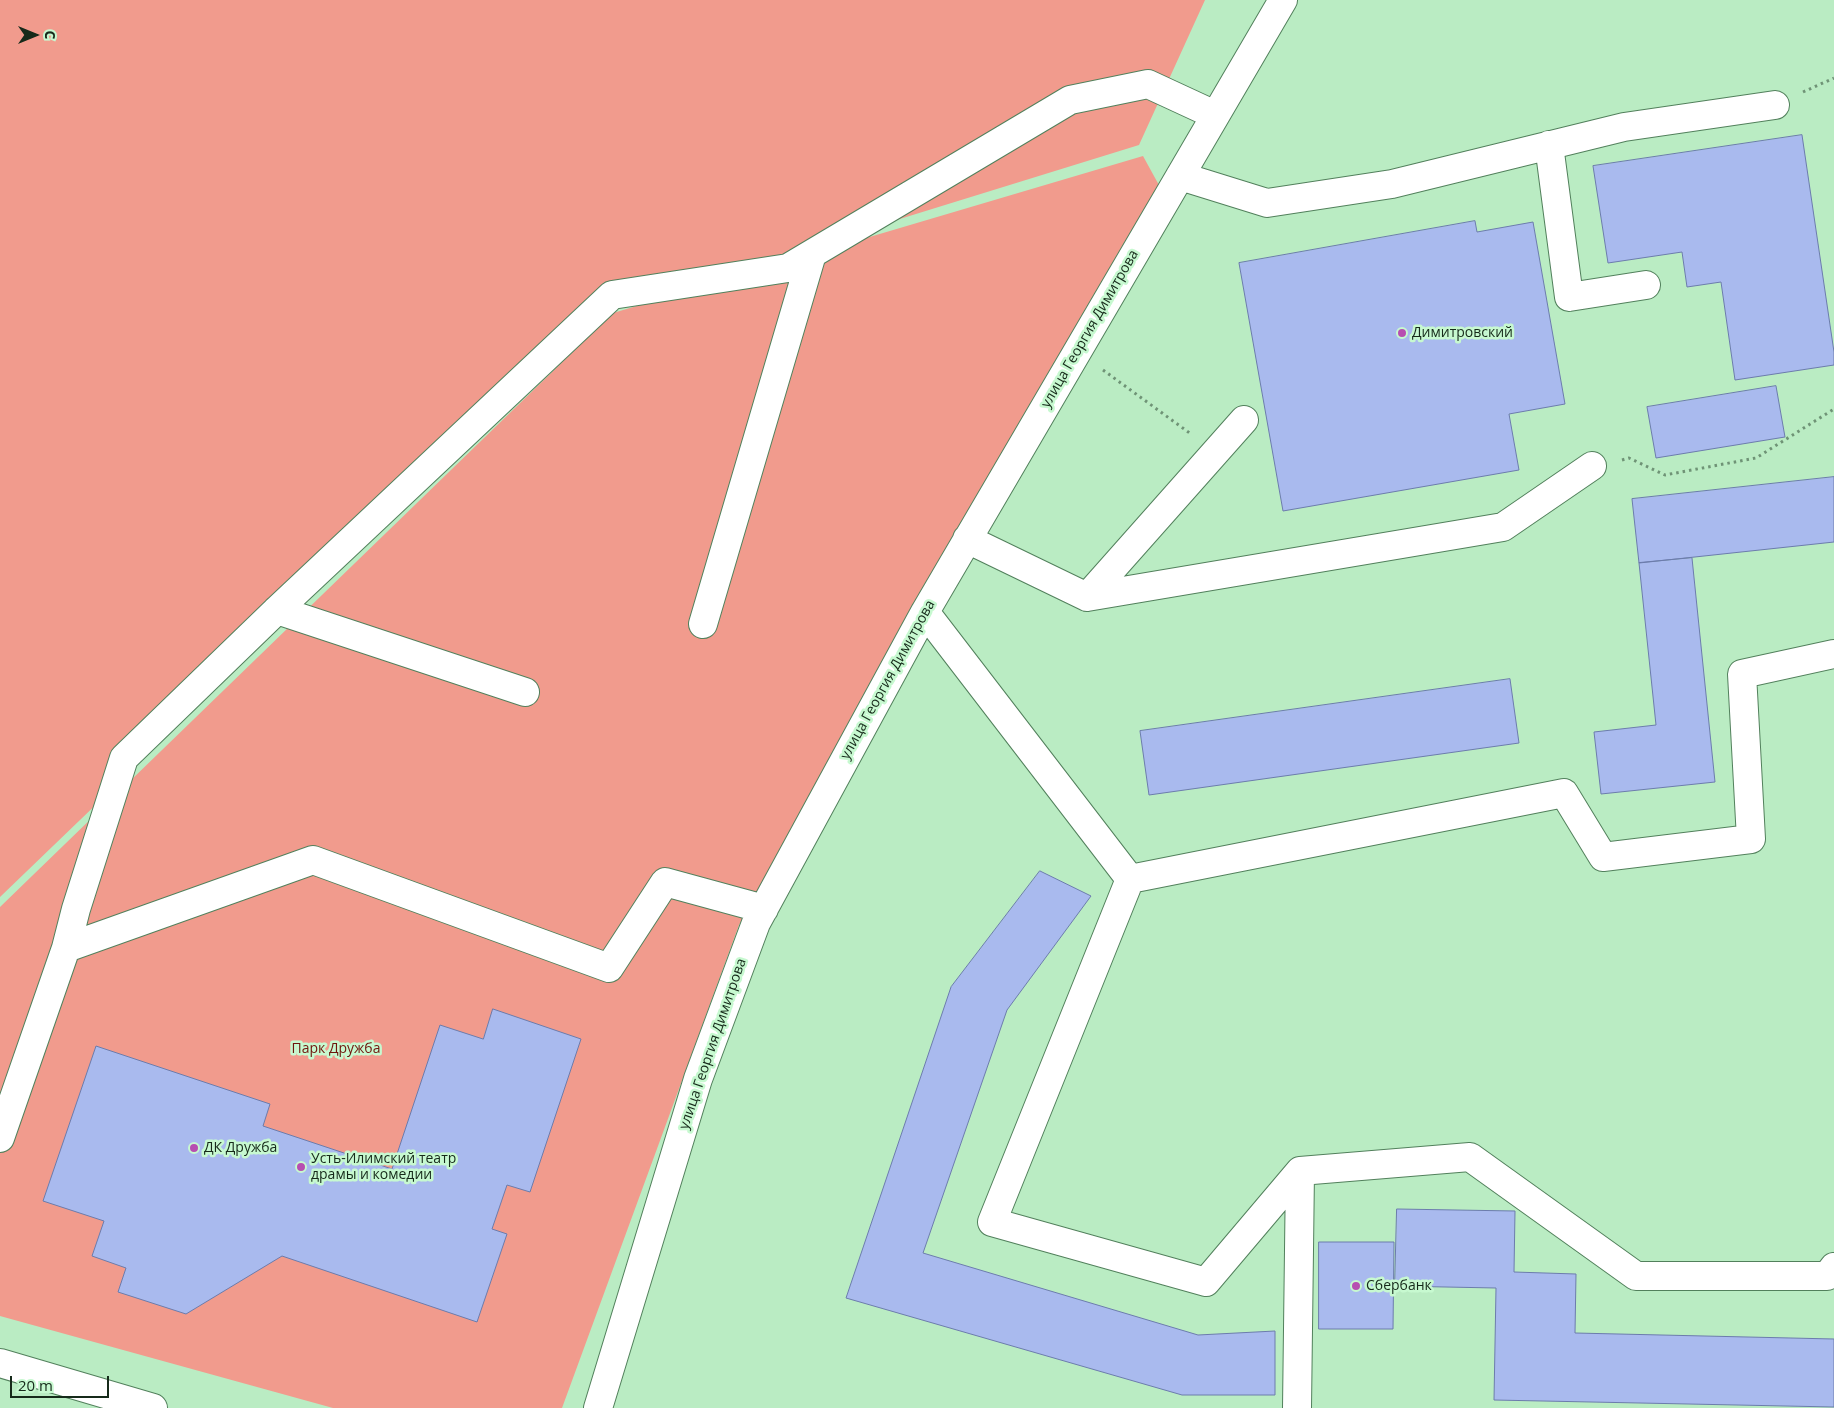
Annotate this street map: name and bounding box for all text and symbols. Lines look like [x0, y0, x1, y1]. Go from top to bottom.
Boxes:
north arrow [10, 10, 60, 60]
text: С [41, 31, 60, 39]
street label: улица Георгия Димитрова [1038, 247, 1142, 411]
place label: Димитровский [1412, 325, 1513, 341]
marker: Димитровский [1396, 327, 1408, 339]
street label: улица Георгия Димитрова [837, 597, 939, 763]
street label: улица Георгия Димитрова [676, 956, 750, 1132]
park label: Парк Дружба [292, 1041, 380, 1057]
place label: ДК Дружба [204, 1140, 277, 1156]
marker: ДК Дружба [188, 1142, 200, 1154]
place label: Усть-Илимский театр драмы и комедии [311, 1151, 456, 1184]
marker: Усть-Илимский театр драмы и комедии [295, 1161, 307, 1173]
place label: Сбербанк [1366, 1278, 1432, 1294]
marker: Сбербанк [1350, 1280, 1362, 1292]
scale bar [12, 1366, 111, 1398]
text: 20 m [18, 1375, 53, 1395]

